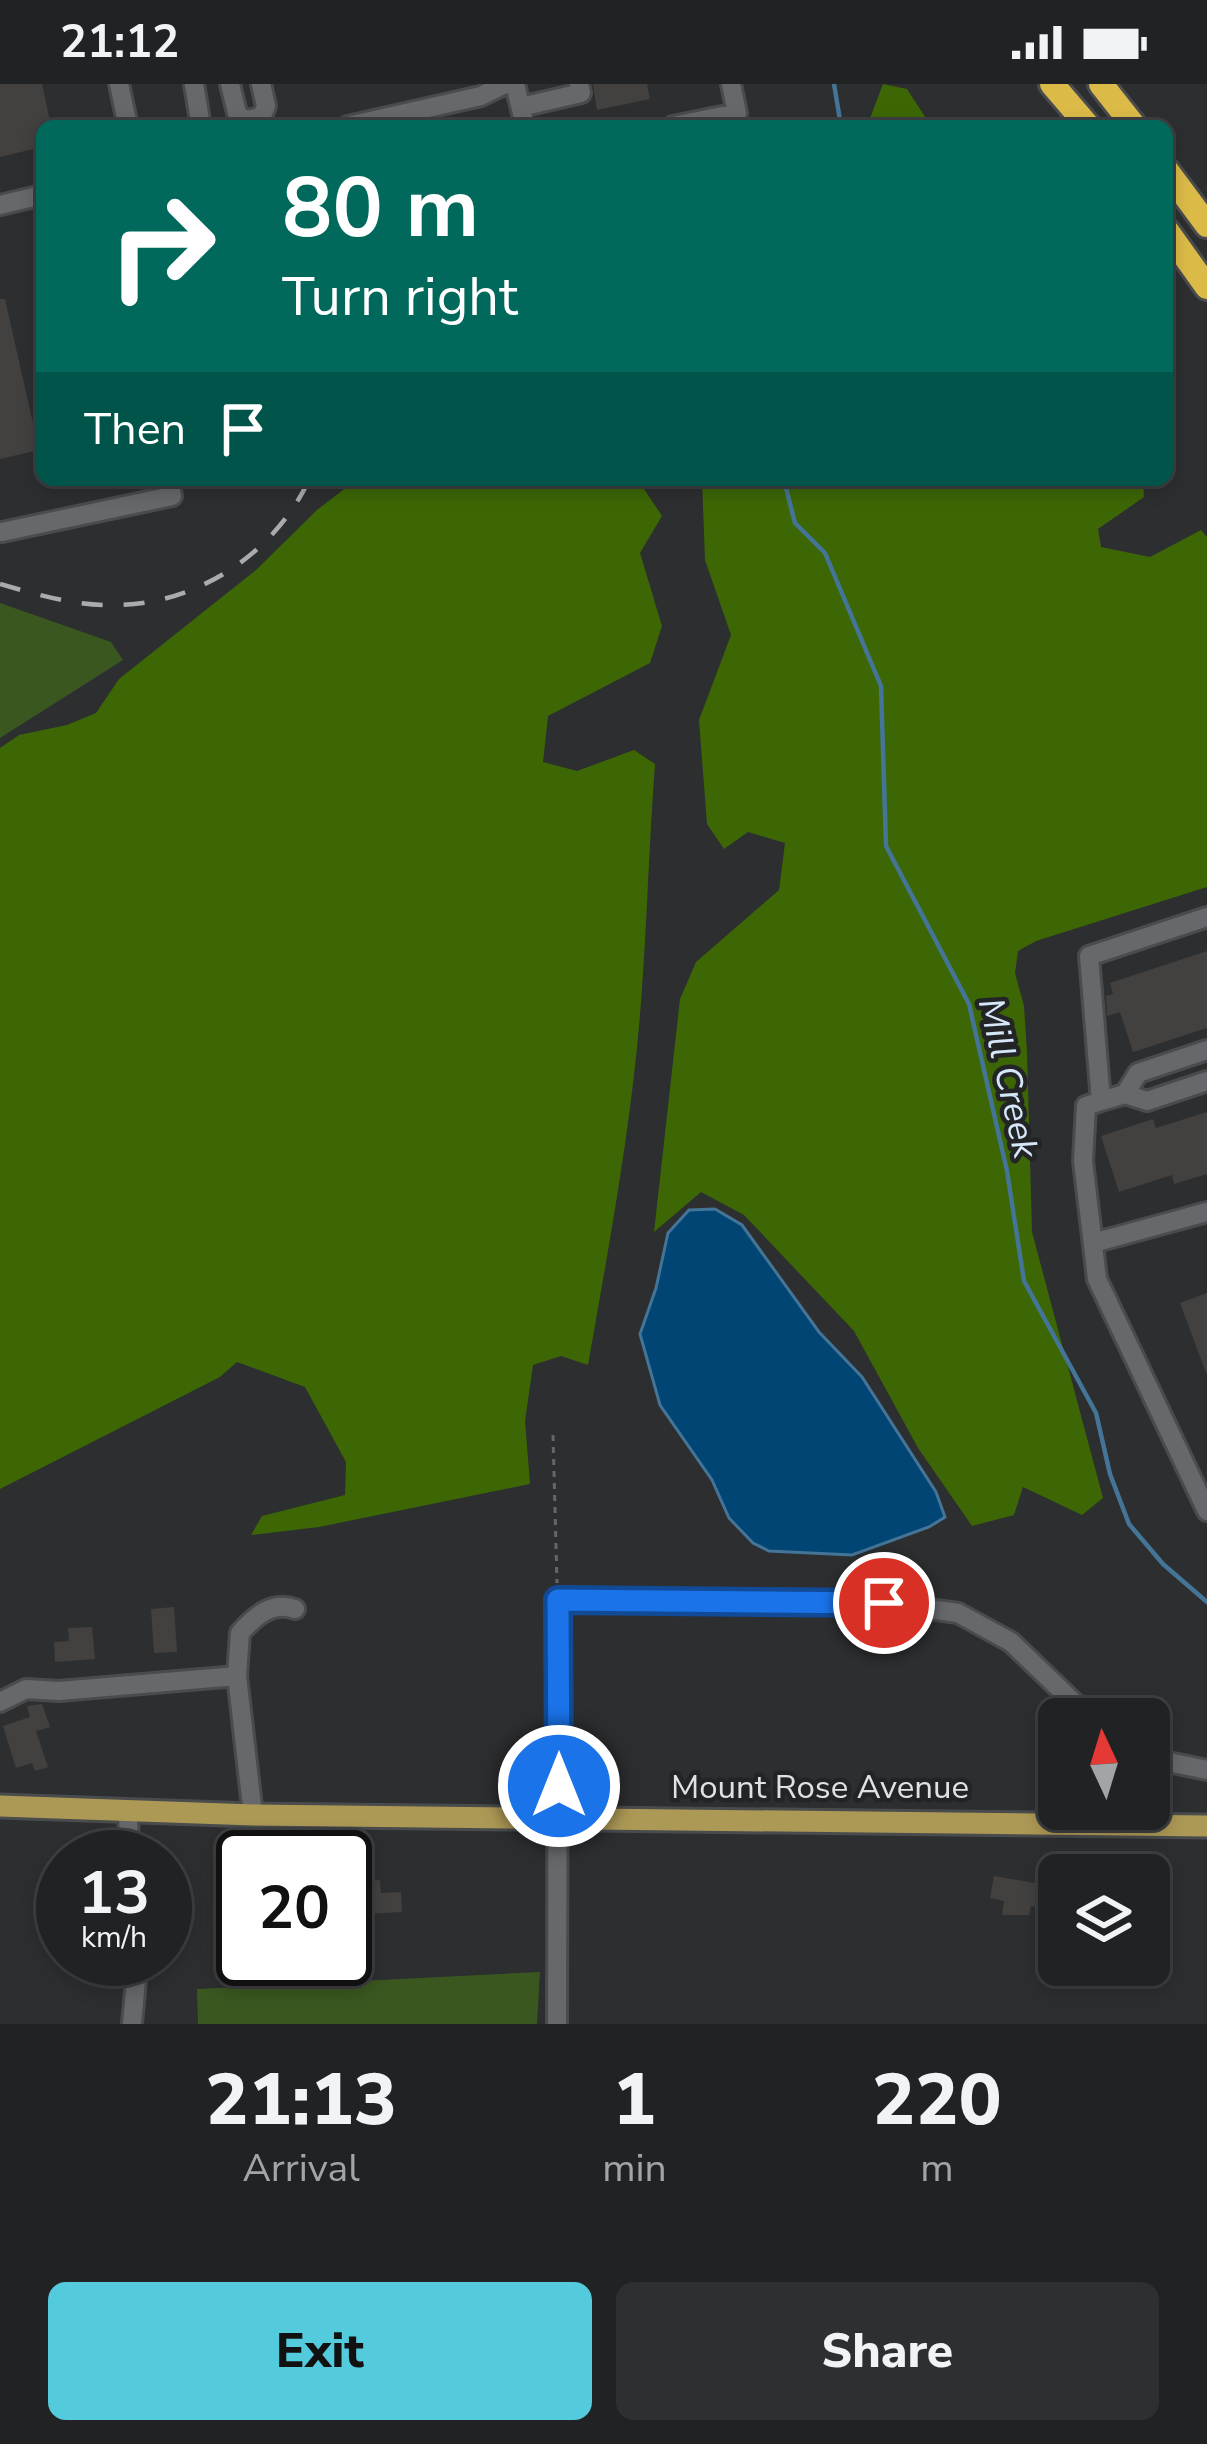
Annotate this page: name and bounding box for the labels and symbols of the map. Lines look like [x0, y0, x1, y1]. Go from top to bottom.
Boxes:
water label: Mill Creek [966, 993, 1050, 1164]
pin [833, 1552, 935, 1654]
north arrow [1038, 1698, 1170, 1830]
position arrow [496, 1723, 622, 1849]
street label: Mount Rose Avenue [671, 1765, 969, 1810]
speed limit sign: 20 [216, 1830, 372, 1986]

